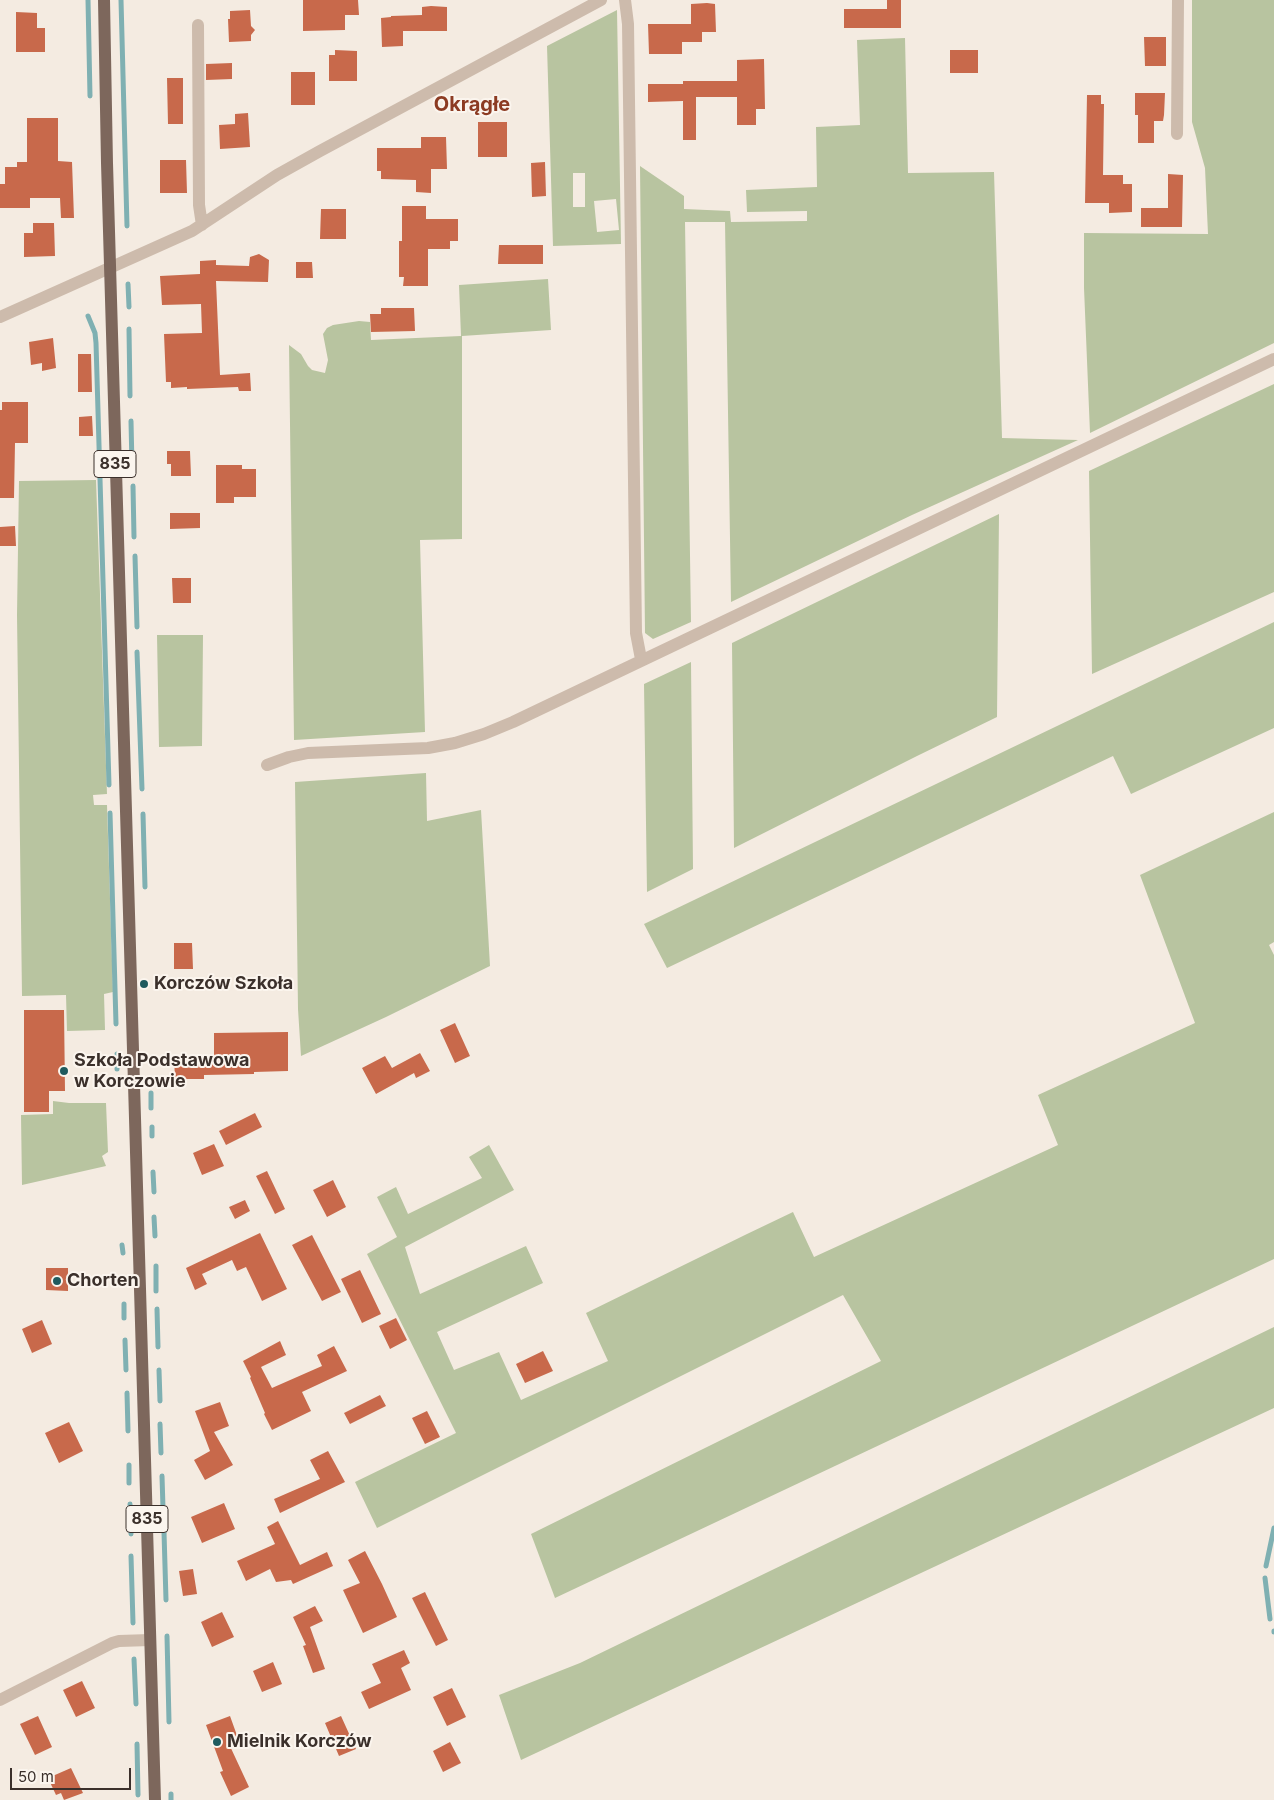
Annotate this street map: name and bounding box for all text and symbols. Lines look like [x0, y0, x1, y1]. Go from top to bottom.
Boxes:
district label: Okrągłe [434, 93, 510, 117]
road number: 835 [94, 450, 136, 478]
place label: Korczów Szkoła [154, 973, 293, 995]
marker: Korczów Szkoła [138, 978, 150, 990]
place label: Szkoła Podstawowa w Korczowie [74, 1050, 249, 1092]
marker: Szkoła Podstawowa w Korczowie [58, 1065, 70, 1077]
place label: Chorten [67, 1270, 139, 1292]
marker: Chorten [51, 1275, 63, 1287]
road number: 835 [126, 1506, 168, 1532]
place label: Mielnik Korczów [227, 1731, 371, 1753]
marker: Mielnik Korczów [211, 1736, 223, 1748]
scale bar [12, 1758, 134, 1790]
text: 50 m [18, 1767, 54, 1786]

